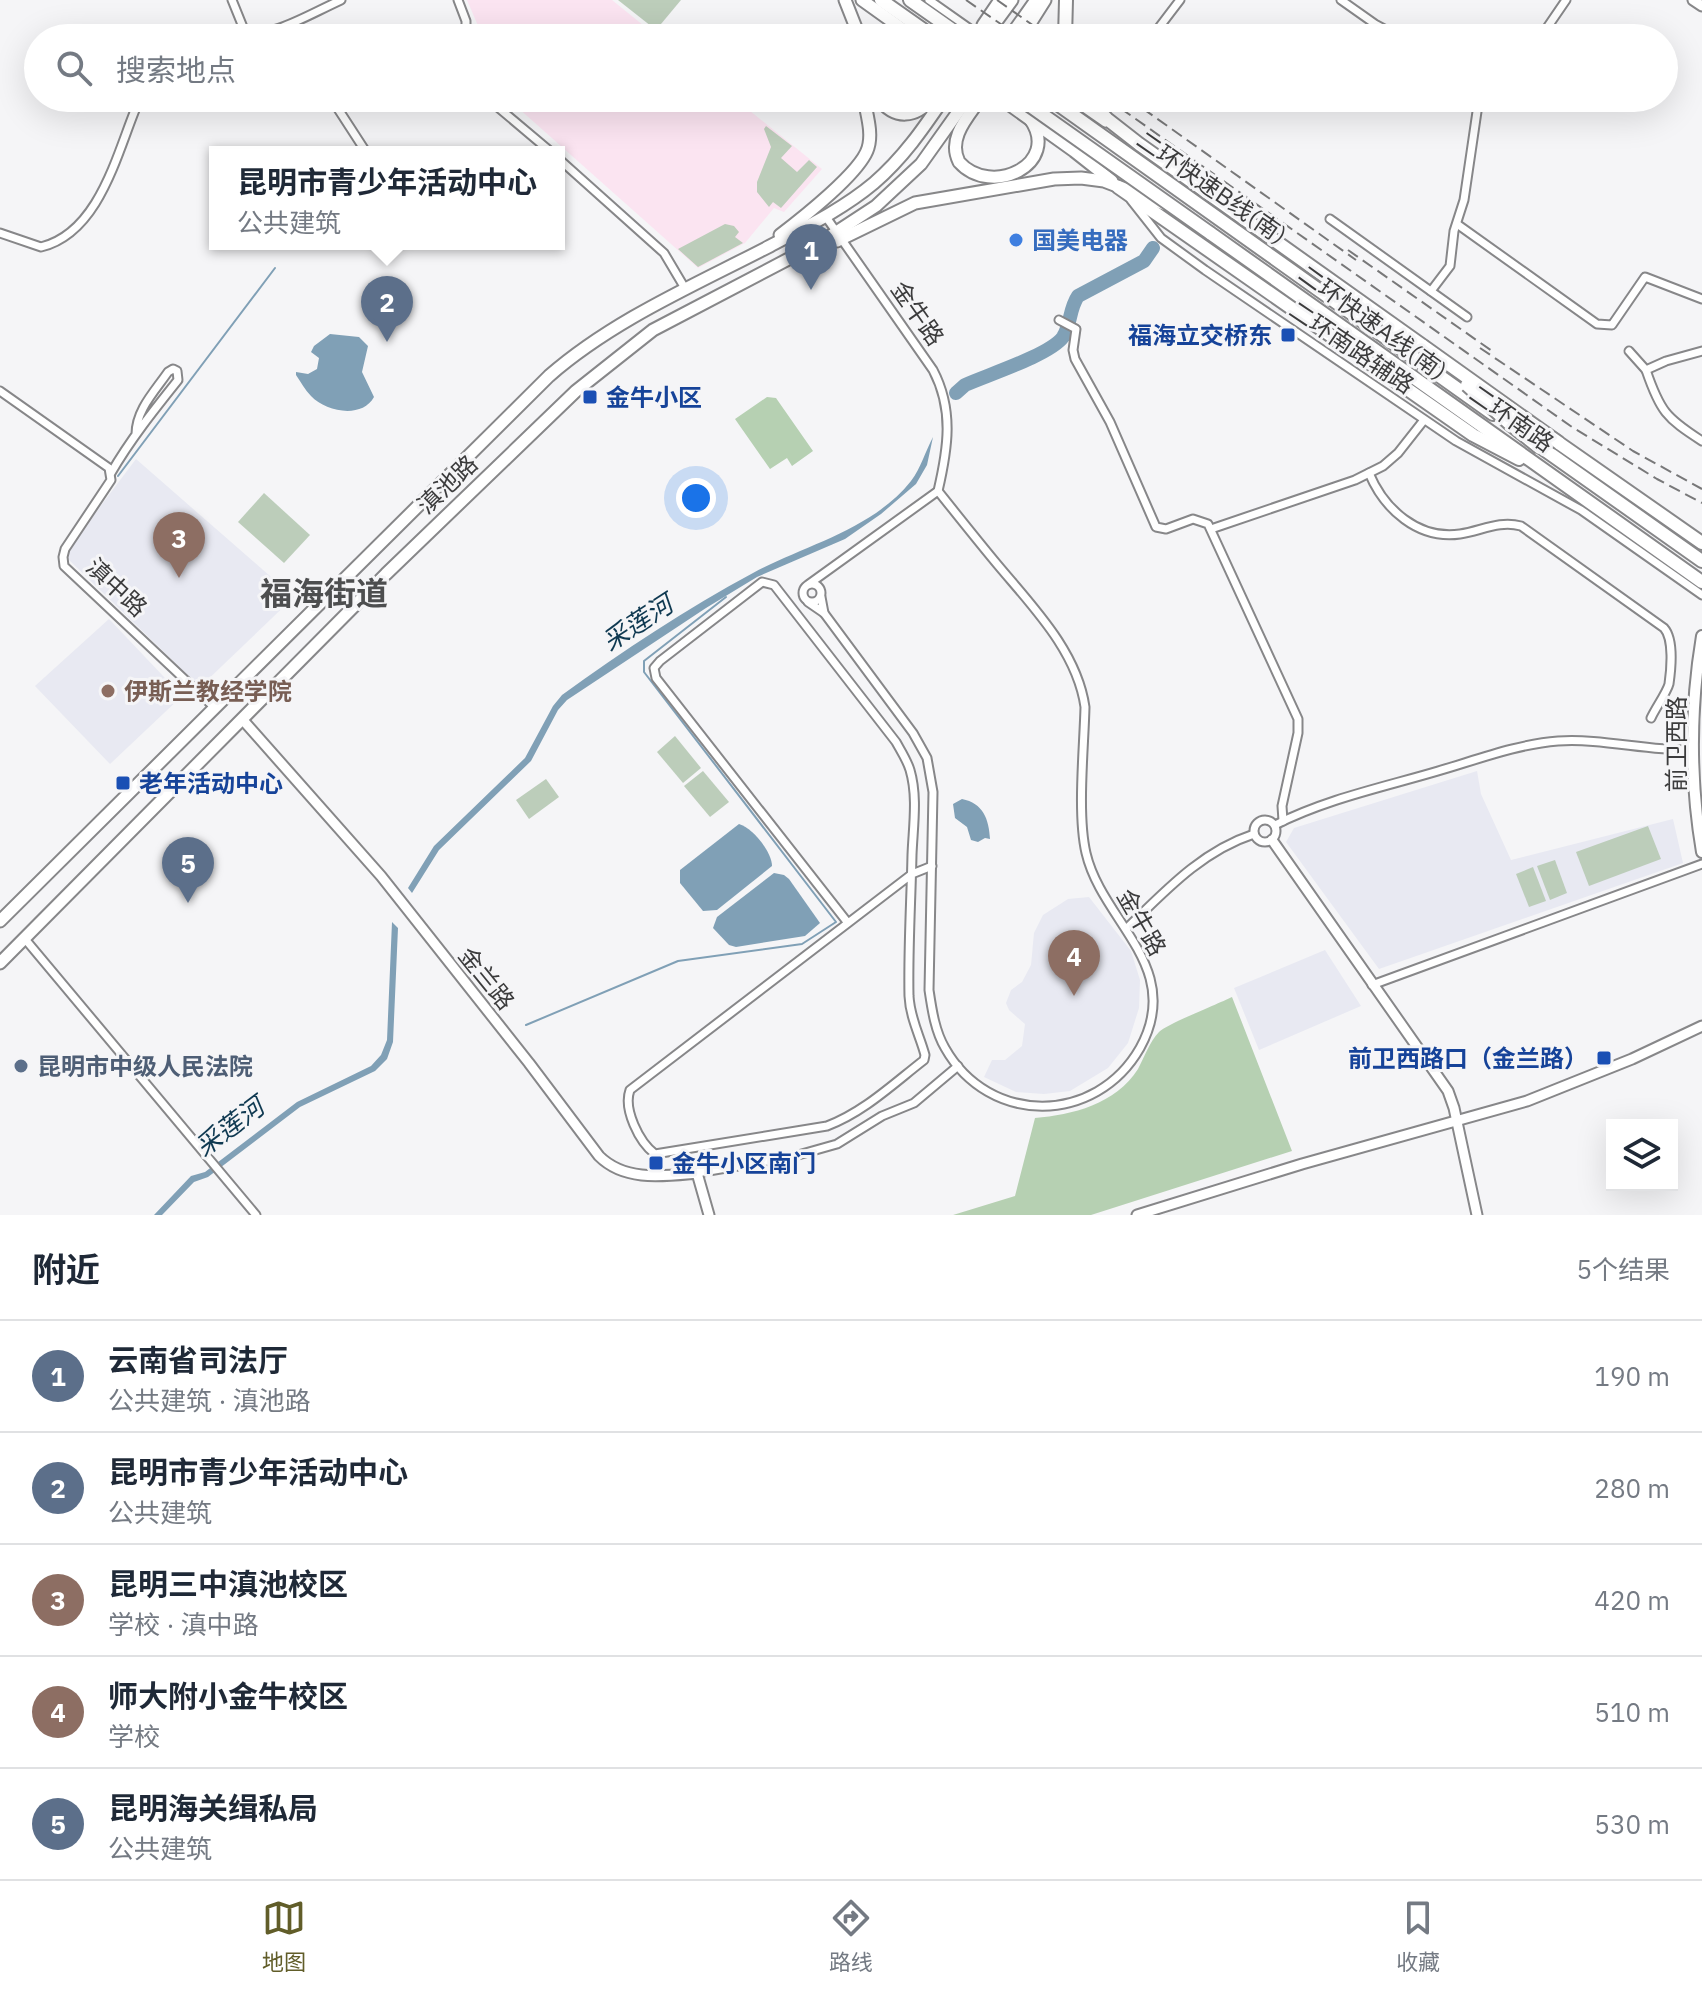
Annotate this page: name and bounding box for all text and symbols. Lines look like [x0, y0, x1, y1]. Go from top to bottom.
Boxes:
search box [24, 24, 1678, 112]
icon: search [52, 46, 96, 90]
text: 搜索地点 [116, 50, 236, 89]
street label: 二环快速B线(南) [1131, 123, 1293, 251]
popup [209, 146, 565, 250]
text: 昆明市青少年活动中心 [237, 162, 537, 201]
text: 公共建筑 [237, 205, 341, 239]
pin: 1 [785, 224, 837, 290]
place label: 国美电器 [1032, 224, 1128, 256]
marker: 国美电器 [1007, 231, 1025, 249]
street label: 二环快速A线(南) [1293, 257, 1453, 387]
street label: 金牛路 [884, 274, 952, 352]
pin: 2 [361, 276, 413, 342]
street label: 二环南路辅路 [1283, 293, 1421, 401]
place label: 福海立交桥东 [1128, 319, 1272, 351]
marker: 福海立交桥东 [1279, 326, 1297, 344]
street label: 二环南路 [1464, 377, 1560, 459]
place label: 金牛小区 [606, 381, 702, 413]
marker: 金牛小区 [581, 388, 599, 406]
street label: 滇池路 [410, 447, 484, 521]
your location [676, 478, 716, 518]
pin: 3 [153, 512, 205, 578]
street label: 滇中路 [80, 551, 154, 623]
district label: 福海街道 [260, 572, 388, 614]
water label: 采莲河 [595, 584, 683, 658]
place label: 伊斯兰教经学院 [124, 675, 292, 707]
marker: 伊斯兰教经学院 [99, 682, 117, 700]
street label: 前卫西路 [1660, 696, 1692, 792]
place label: 老年活动中心 [139, 767, 283, 799]
marker: 老年活动中心 [114, 774, 132, 792]
pin: 5 [162, 837, 214, 903]
street label: 金牛路 [1110, 883, 1174, 961]
pin: 4 [1048, 930, 1100, 996]
street label: 金兰路 [452, 940, 522, 1016]
place label: 前卫西路口（金兰路） [1348, 1042, 1588, 1074]
marker: 前卫西路口（金兰路） [1595, 1049, 1613, 1067]
place label: 昆明市中级人民法院 [37, 1050, 253, 1082]
marker: 昆明市中级人民法院 [12, 1057, 30, 1075]
water label: 采莲河 [188, 1086, 274, 1163]
map controls [1606, 1119, 1678, 1191]
button: layers [1606, 1119, 1678, 1191]
place label: 金牛小区南门 [672, 1147, 816, 1179]
marker: 金牛小区南门 [647, 1154, 665, 1172]
text: 附近 [32, 1247, 100, 1291]
text: 5个结果 [1576, 1252, 1670, 1286]
text: 云南省司法厅 [108, 1340, 288, 1379]
text: 1 [50, 1359, 66, 1393]
text: 190 m [1594, 1359, 1670, 1393]
text: 公共建筑 · 滇池路 [108, 1383, 311, 1417]
text: 昆明市青少年活动中心 [108, 1452, 408, 1491]
text: 2 [50, 1471, 66, 1505]
text: 280 m [1594, 1471, 1670, 1505]
text: 公共建筑 [108, 1495, 212, 1529]
text: 昆明三中滇池校区 [108, 1564, 348, 1603]
text: 3 [50, 1583, 66, 1617]
text: 420 m [1594, 1583, 1670, 1617]
text: 学校 · 滇中路 [108, 1607, 259, 1641]
text: 师大附小金牛校区 [108, 1676, 348, 1715]
text: 4 [50, 1695, 66, 1729]
text: 510 m [1594, 1695, 1670, 1729]
text: 学校 [108, 1719, 160, 1753]
text: 昆明海关缉私局 [108, 1788, 318, 1827]
text: 5 [50, 1807, 66, 1841]
text: 530 m [1594, 1807, 1670, 1841]
text: 公共建筑 [108, 1831, 212, 1865]
tab: 地图 [262, 1896, 306, 1976]
tab: 路线 [829, 1896, 873, 1976]
tab: 收藏 [1396, 1896, 1440, 1976]

